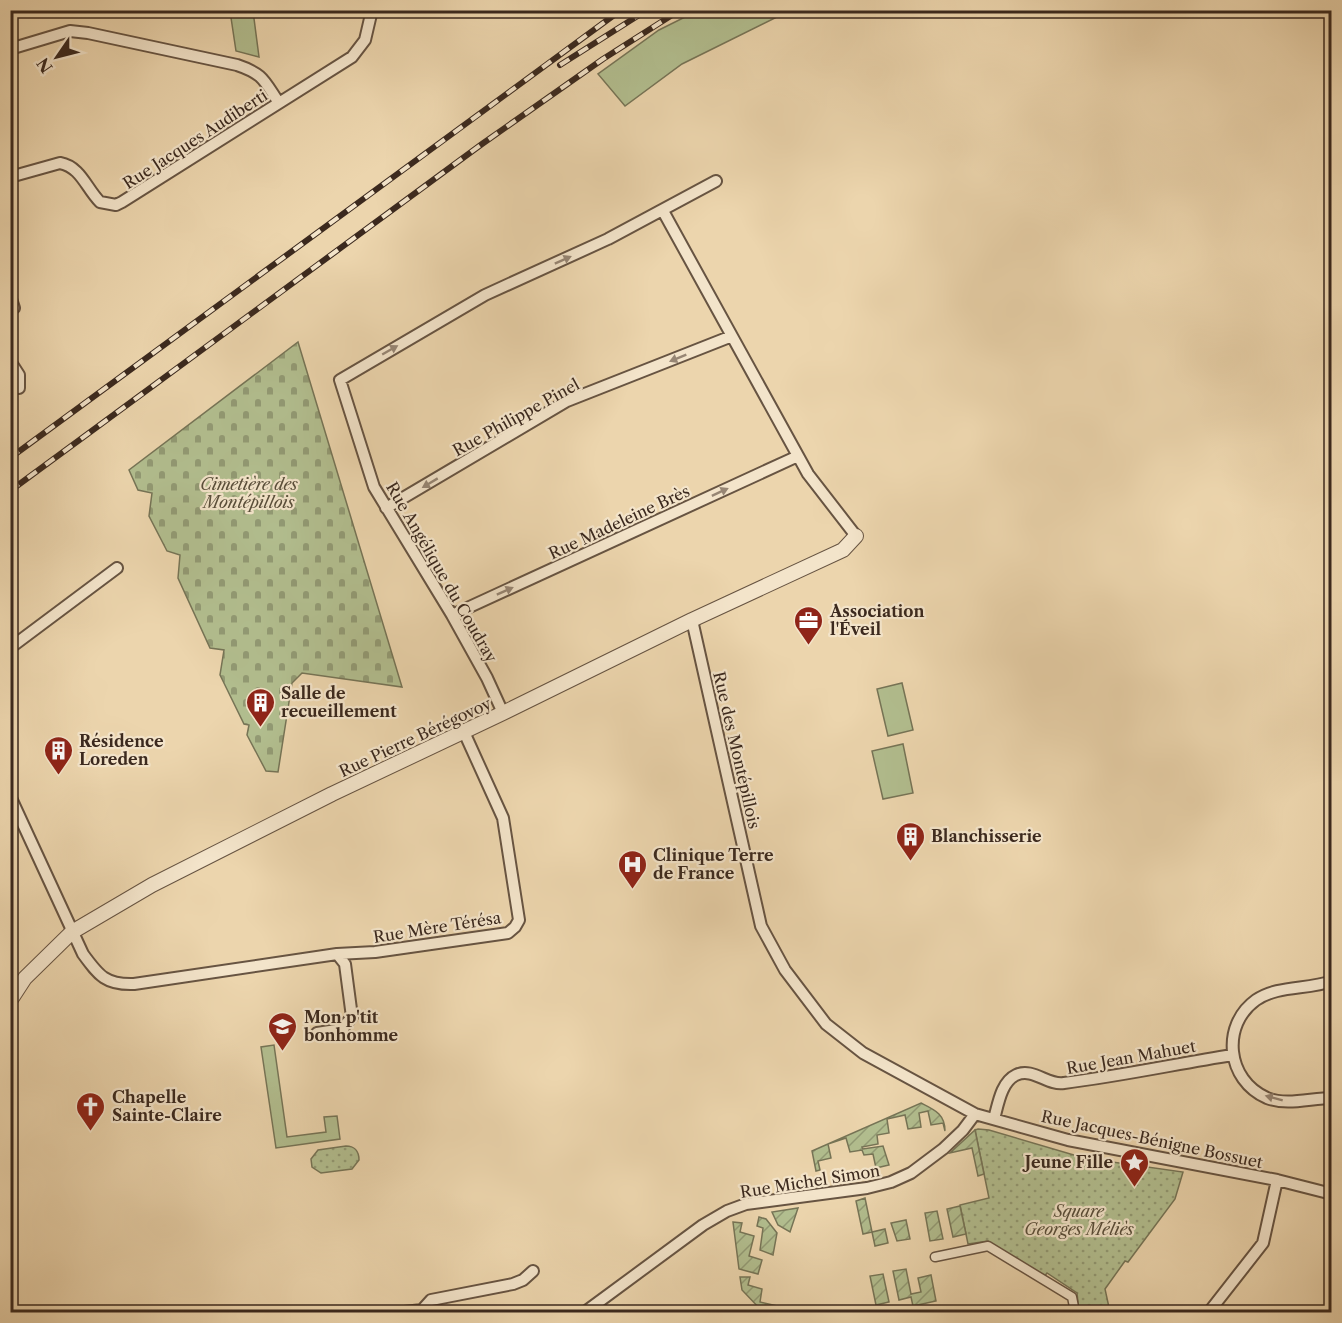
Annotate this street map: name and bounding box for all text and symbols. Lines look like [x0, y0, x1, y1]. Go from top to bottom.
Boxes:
north arrow [27, 27, 87, 87]
text: N [32, 54, 57, 77]
street label: Rue Jacques Audiberti [119, 85, 271, 193]
one-way arrow [554, 255, 571, 264]
one-way arrow [382, 345, 399, 355]
one-way arrow [669, 353, 687, 363]
street label: Rue Philippe Pinel [449, 374, 583, 460]
park label: Cimetière des Montépillois [200, 474, 298, 512]
one-way arrow [422, 477, 438, 488]
street label: Rue Angélique du Coudray [382, 478, 502, 667]
street label: Rue Madeleine Brès [545, 481, 693, 563]
one-way arrow [712, 487, 730, 497]
one-way arrow [496, 586, 513, 595]
place label: Association l'Éveil [829, 601, 924, 639]
office icon: Association l'Éveil [793, 604, 825, 646]
street label: Rue des Montépillois [709, 669, 765, 831]
place label: Salle de recueillement [281, 683, 397, 721]
building icon: Salle de recueillement [244, 686, 276, 728]
street label: Rue Pierre Bérégovoy [336, 693, 495, 781]
place label: Résidence Loreden [79, 731, 164, 769]
building icon: Résidence Loreden [42, 734, 74, 776]
building icon: Blanchisserie [894, 820, 926, 862]
place label: Blanchisserie [931, 826, 1042, 846]
place label: Clinique Terre de France [653, 845, 774, 883]
hospital icon: Clinique Terre de France [616, 848, 648, 890]
street label: Rue Mère Térésa [372, 907, 503, 947]
place label: Mon p'tit bonhomme [303, 1007, 399, 1045]
school or university icon: Mon p'tit bonhomme [267, 1010, 299, 1052]
street label: Rue Jean Mahuet [1065, 1036, 1198, 1078]
place label: Chapelle Sainte-Claire [112, 1087, 222, 1125]
church icon: Chapelle Sainte-Claire [75, 1090, 107, 1132]
one-way arrow [1265, 1093, 1283, 1102]
street label: Rue Jacques-Bénigne Bossuet [1039, 1106, 1265, 1172]
place icon: Jeune Fille [1118, 1146, 1150, 1188]
place label: Jeune Fille [1022, 1152, 1113, 1172]
street label: Rue Michel Simon [739, 1160, 881, 1202]
park label: Square Georges Méliès [1024, 1201, 1134, 1239]

